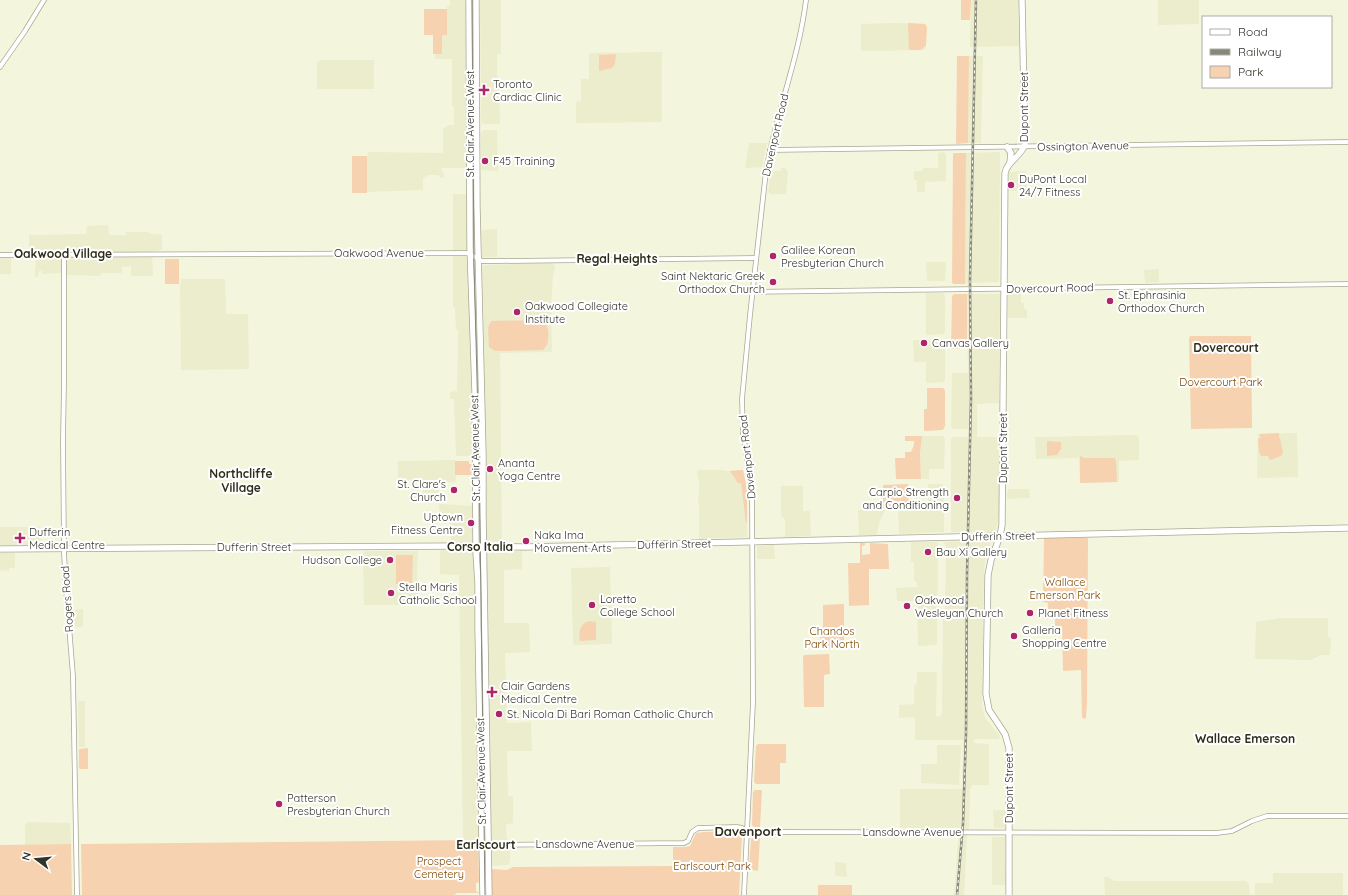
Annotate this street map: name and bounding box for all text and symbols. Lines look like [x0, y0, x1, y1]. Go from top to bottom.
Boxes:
legend [1202, 16, 1332, 88]
text: Road [1238, 24, 1268, 39]
text: Railway [1238, 44, 1282, 59]
text: Park [1238, 64, 1263, 79]
street label: St. Clair Avenue West [463, 70, 477, 178]
street label: Dupont Street [1017, 71, 1031, 142]
place label: Toronto Cardiac Clinic [493, 77, 562, 104]
marker: Toronto Cardiac Clinic [478, 84, 490, 96]
street label: Davenport Road [759, 92, 791, 178]
street label: Ossington Avenue [1037, 138, 1129, 154]
place label: F45 Training [493, 154, 555, 168]
marker: F45 Training [480, 156, 490, 166]
place label: DuPont Local 24/7 Fitness [1019, 172, 1087, 199]
marker: DuPont Local 24/7 Fitness [1006, 180, 1016, 190]
place label: Galilee Korean Presbyterian Church [781, 243, 884, 270]
district label: Oakwood Village [14, 246, 112, 261]
street label: Oakwood Avenue [334, 246, 424, 260]
district label: Regal Heights [576, 251, 658, 266]
marker: Galilee Korean Presbyterian Church [768, 251, 778, 261]
place label: Saint Nektaric Greek Orthodox Church [661, 269, 765, 296]
marker: Saint Nektaric Greek Orthodox Church [768, 277, 778, 287]
street label: Dovercourt Road [1006, 280, 1094, 296]
place label: St. Ephrasinia Orthodox Church [1118, 288, 1204, 315]
marker: St. Ephrasinia Orthodox Church [1105, 296, 1115, 306]
place label: Oakwood Collegiate Institute [525, 299, 628, 326]
marker: Oakwood Collegiate Institute [512, 307, 522, 317]
place label: Canvas Gallery [932, 336, 1009, 350]
marker: Canvas Gallery [919, 338, 929, 348]
district label: Dovercourt [1193, 340, 1259, 355]
park label: Dovercourt Park [1179, 375, 1263, 389]
street label: St. Clair Avenue West [467, 394, 483, 502]
street label: Dupont Street [996, 412, 1010, 483]
street label: Davenport Road [736, 414, 758, 500]
place label: Ananta Yoga Centre [498, 456, 561, 483]
marker: Ananta Yoga Centre [485, 464, 495, 474]
district label: Northcliffe Village [209, 466, 273, 495]
place label: St. Clare's Church [397, 477, 446, 504]
marker: St. Clare's Church [449, 485, 459, 495]
place label: Carpio Strength and Conditioning [862, 485, 949, 512]
marker: Carpio Strength and Conditioning [952, 493, 962, 503]
place label: Uptown Fitness Centre [391, 510, 463, 537]
marker: Uptown Fitness Centre [466, 518, 476, 528]
place label: Dufferin Medical Centre [29, 525, 105, 552]
place label: Naka Ima Movement Arts [534, 528, 611, 555]
street label: Dufferin Street [961, 528, 1036, 544]
marker: Dufferin Medical Centre [14, 532, 26, 544]
marker: Naka Ima Movement Arts [521, 536, 531, 546]
street label: Dufferin Street [637, 536, 712, 552]
district label: Corso Italia [447, 539, 513, 554]
street label: Dufferin Street [217, 540, 291, 554]
place label: Bau Xi Gallery [936, 545, 1007, 559]
marker: Bau Xi Gallery [923, 547, 933, 557]
place label: Hudson College [302, 553, 382, 567]
marker: Hudson College [385, 555, 395, 565]
street label: Rogers Road [58, 565, 76, 633]
park label: Wallace Emerson Park [1029, 575, 1101, 602]
place label: Stella Maris Catholic School [399, 580, 477, 607]
marker: Stella Maris Catholic School [386, 588, 396, 598]
place label: Loretto College School [600, 592, 675, 619]
place label: Oakwood Wesleyan Church [915, 593, 1003, 620]
marker: Loretto College School [587, 600, 597, 610]
marker: Oakwood Wesleyan Church [902, 601, 912, 611]
place label: Planet Fitness [1038, 606, 1108, 620]
marker: Planet Fitness [1025, 608, 1035, 618]
place label: Galleria Shopping Centre [1022, 623, 1107, 650]
park label: Chandos Park North [804, 624, 860, 651]
marker: Galleria Shopping Centre [1009, 631, 1019, 641]
place label: Clair Gardens Medical Centre [501, 679, 577, 706]
marker: Clair Gardens Medical Centre [486, 686, 498, 698]
place label: St. Nicola Di Bari Roman Catholic Church [507, 707, 713, 721]
marker: St. Nicola Di Bari Roman Catholic Church [494, 709, 504, 719]
street label: St. Clair Avenue West [473, 717, 489, 825]
district label: Wallace Emerson [1195, 731, 1295, 746]
street label: Dupont Street [1002, 752, 1016, 823]
place label: Patterson Presbyterian Church [287, 791, 390, 818]
marker: Patterson Presbyterian Church [274, 799, 284, 809]
district label: Davenport [714, 823, 782, 839]
street label: Lansdowne Avenue [863, 825, 961, 839]
district label: Earlscourt [456, 837, 516, 852]
street label: Lansdowne Avenue [536, 837, 634, 851]
north arrow [16, 839, 56, 879]
text: N [19, 850, 34, 862]
park label: Prospect Cemetery [414, 854, 464, 881]
park label: Earlscourt Park [673, 859, 751, 873]

